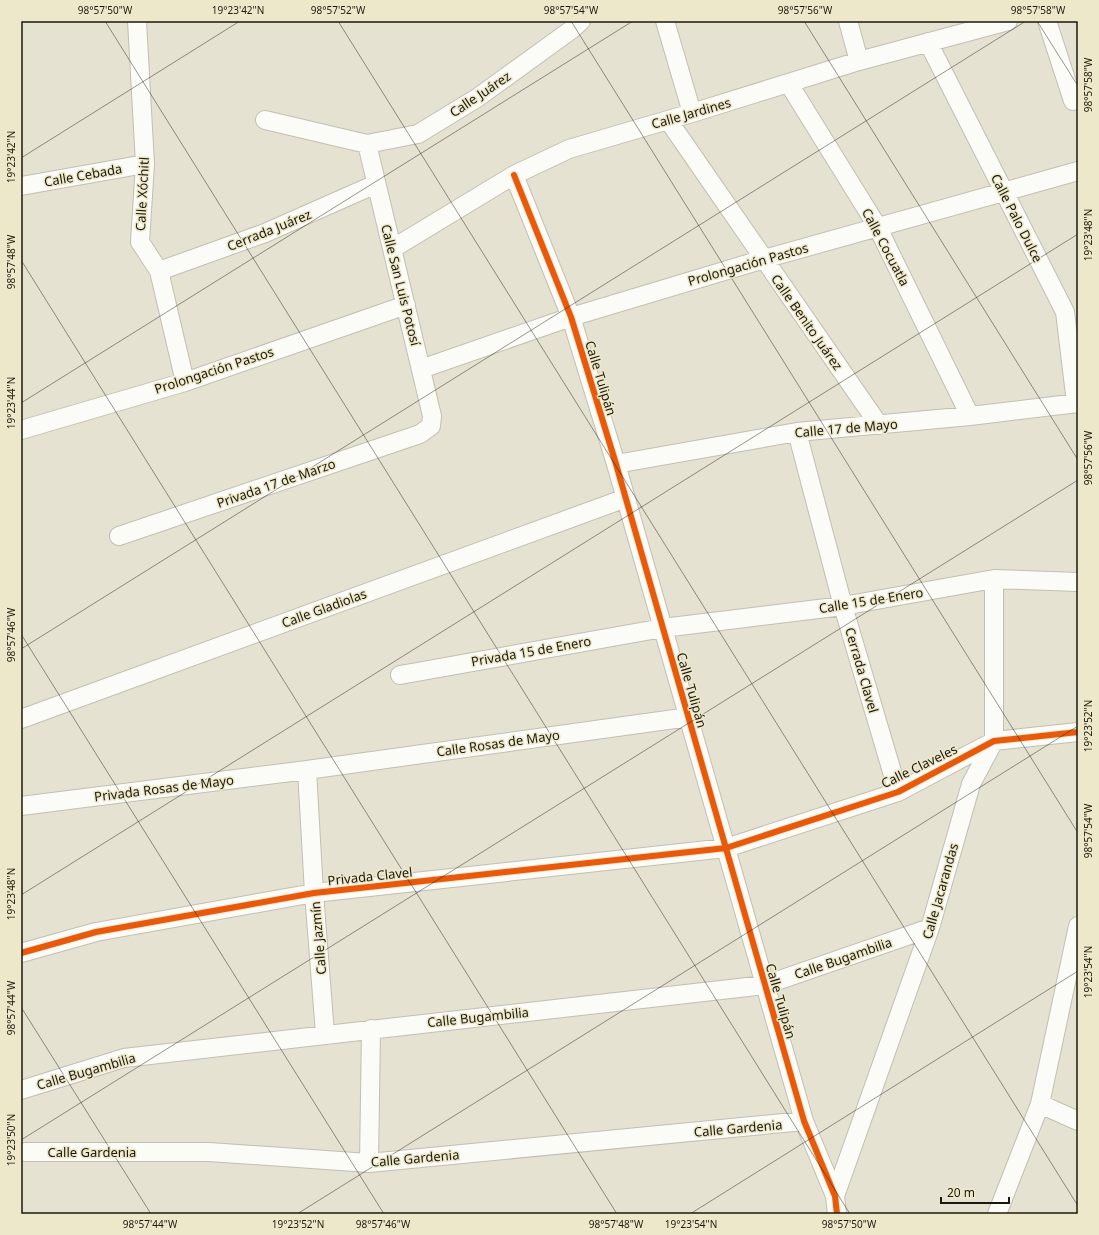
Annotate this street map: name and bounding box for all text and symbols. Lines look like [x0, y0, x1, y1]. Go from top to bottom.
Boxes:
text: 98°57'50"W [78, 3, 133, 17]
text: 19°23'42"N [212, 3, 264, 17]
text: 98°57'52"W [311, 3, 366, 17]
text: 98°57'54"W [544, 3, 599, 17]
text: 98°57'56"W [778, 3, 833, 17]
text: 98°57'58"W [1011, 3, 1066, 17]
text: 98°57'58"W [1081, 57, 1095, 112]
street label: Calle Juárez [446, 67, 514, 121]
street label: Calle Jardines [649, 93, 733, 133]
text: 19°23'42"N [4, 131, 18, 183]
street label: Calle Xóchitl [131, 157, 153, 231]
street label: Calle Cebada [43, 159, 123, 191]
street label: Calle Palo Dulce [987, 171, 1047, 265]
street label: Cerrada Juárez [224, 205, 314, 255]
street label: Calle Cocuatla [858, 205, 914, 289]
text: 19°23'48"N [1081, 209, 1095, 261]
street label: Calle San Luis Potosí [377, 222, 425, 348]
text: 98°57'48"W [4, 234, 18, 289]
street label: Prolongación Pastos [686, 238, 810, 290]
street label: Calle Benito Juárez [767, 270, 847, 374]
street label: Calle Tulipán [581, 338, 621, 418]
street label: Prolongación Pastos [152, 342, 276, 398]
text: 19°23'44"N [4, 377, 18, 429]
street label: Calle 17 de Mayo [794, 415, 898, 441]
text: 98°57'56"W [1081, 430, 1095, 485]
street label: Privada 17 de Marzo [214, 454, 338, 512]
street label: Calle 15 de Enero [818, 583, 925, 617]
street label: Calle Gladiolas [279, 584, 369, 632]
text: 98°57'46"W [4, 607, 18, 662]
street label: Cerrada Clavel [841, 625, 883, 715]
street label: Privada 15 de Enero [470, 632, 593, 670]
street label: Calle Tulipán [673, 650, 711, 730]
text: 19°23'52"N [1081, 700, 1095, 752]
street label: Calle Rosas de Mayo [435, 725, 561, 761]
street label: Calle Claveles [878, 740, 960, 792]
street label: Privada Rosas de Mayo [93, 770, 235, 805]
text: 98°57'54"W [1081, 803, 1095, 858]
street label: Calle Jacarandas [918, 841, 962, 941]
street label: Privada Clavel [327, 863, 413, 889]
text: 19°23'48"N [4, 868, 18, 920]
street label: Calle Jazmín [306, 901, 330, 975]
street label: Calle Bugambilia [792, 933, 894, 983]
text: 19°23'54"N [1081, 946, 1095, 998]
street label: Calle Tulipán [762, 961, 800, 1041]
text: 98°57'44"W [4, 980, 18, 1035]
street label: Calle Bugambilia [426, 1003, 530, 1031]
street label: Calle Bugambilia [34, 1048, 138, 1094]
text: 19°23'50"N [4, 1114, 18, 1166]
street label: Calle Gardenia [693, 1115, 783, 1141]
street label: Calle Gardenia [48, 1143, 136, 1161]
street label: Calle Gardenia [370, 1145, 460, 1171]
scale bar [941, 1179, 1009, 1205]
text: 20 m [947, 1184, 975, 1201]
text: 98°57'44"W [123, 1217, 178, 1231]
text: 19°23'52"N [272, 1217, 324, 1231]
text: 98°57'46"W [356, 1217, 411, 1231]
text: 98°57'48"W [589, 1217, 644, 1231]
text: 19°23'54"N [665, 1217, 717, 1231]
text: 98°57'50"W [822, 1217, 877, 1231]

